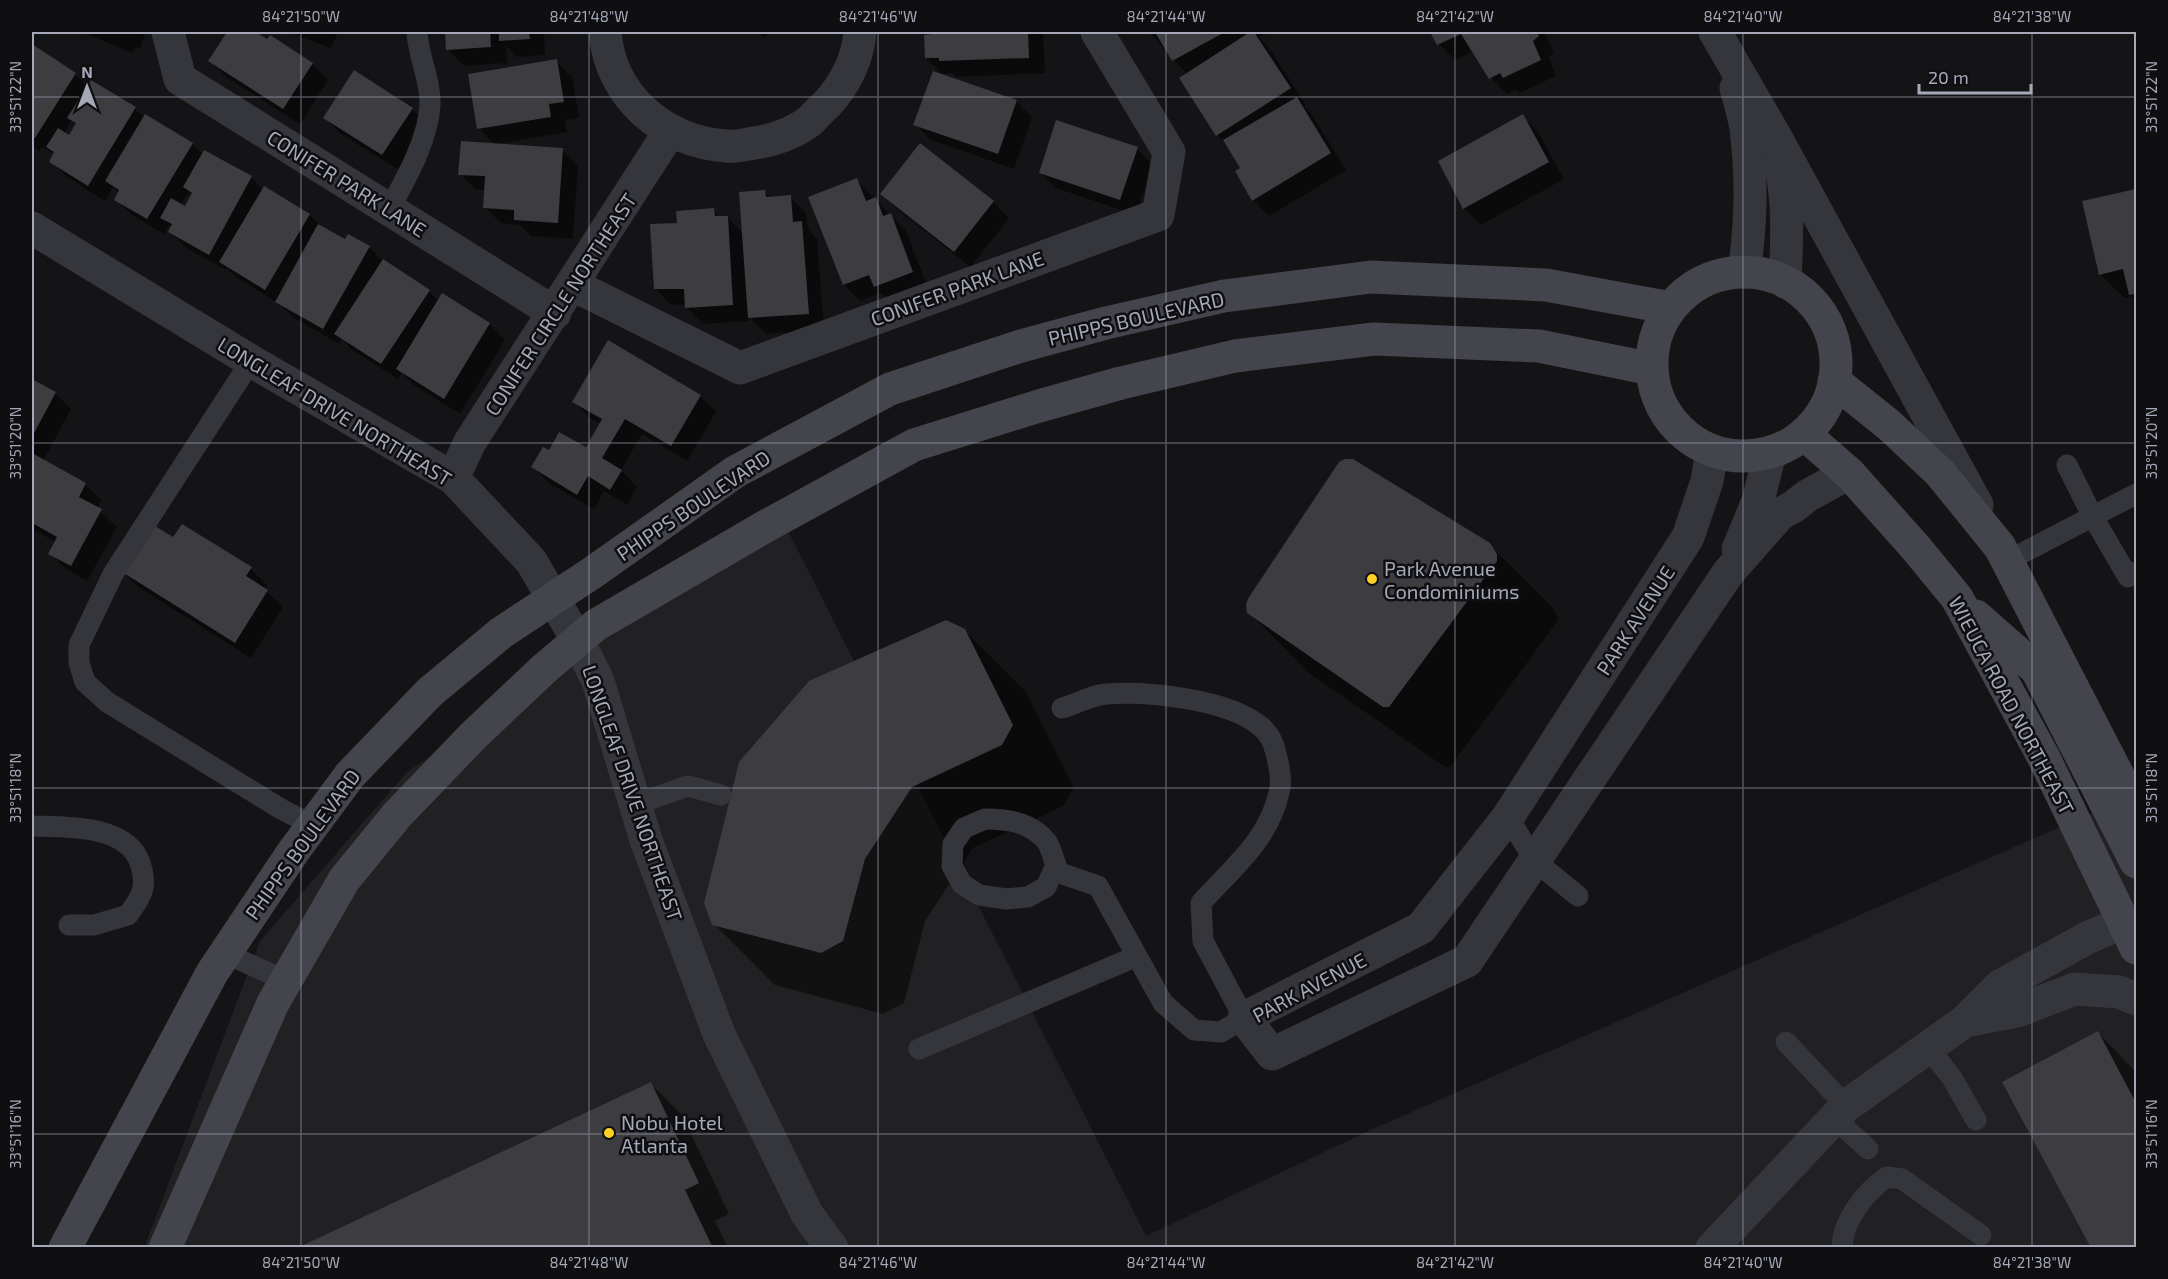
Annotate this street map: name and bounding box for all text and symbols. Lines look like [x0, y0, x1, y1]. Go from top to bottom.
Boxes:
text: 84°21'50"W [262, 7, 340, 25]
text: 84°21'48"W [550, 7, 628, 25]
text: 84°21'46"W [839, 7, 917, 25]
text: 84°21'44"W [1127, 7, 1205, 25]
text: 84°21'42"W [1416, 7, 1494, 25]
text: 84°21'40"W [1704, 7, 1782, 25]
text: 84°21'38"W [1993, 7, 2071, 25]
north arrow [57, 57, 117, 117]
scale bar [1919, 57, 2032, 95]
text: 33°51'22"N [6, 61, 24, 133]
text: 33°51'22"N [2142, 61, 2160, 133]
text: N [81, 62, 93, 81]
text: 20 m [1928, 66, 1969, 88]
street label: CONIFER PARK LANE [263, 124, 431, 242]
street label: CONIFER CIRCLE NORTHEAST [479, 188, 641, 420]
street label: CONIFER PARK LANE [867, 245, 1047, 331]
street label: PHIPPS BOULEVARD [1046, 286, 1226, 350]
street label: LONGLEAF DRIVE NORTHEAST [214, 332, 457, 491]
text: 33°51'20"N [6, 407, 24, 479]
text: 33°51'20"N [2142, 407, 2160, 479]
street label: PHIPPS BOULEVARD [612, 445, 774, 565]
place label: Park Avenue Condominiums [1384, 556, 1519, 603]
street label: PARK AVENUE [1591, 561, 1679, 679]
marker: Park Avenue Condominiums [1365, 572, 1379, 586]
street label: WIEUCA ROAD NORTHEAST [1944, 592, 2080, 818]
street label: LONGLEAF DRIVE NORTHEAST [578, 662, 688, 924]
text: 33°51'18"N [6, 753, 24, 823]
text: 33°51'18"N [2142, 753, 2160, 823]
street label: PHIPPS BOULEVARD [239, 764, 365, 924]
street label: PARK AVENUE [1248, 947, 1370, 1027]
text: 33°51'16"N [6, 1099, 24, 1169]
text: 33°51'16"N [2142, 1099, 2160, 1169]
place label: Nobu Hotel Atlanta [621, 1110, 723, 1157]
marker: Nobu Hotel Atlanta [602, 1126, 616, 1140]
text: 84°21'50"W [262, 1253, 340, 1271]
text: 84°21'48"W [550, 1253, 628, 1271]
text: 84°21'46"W [839, 1253, 917, 1271]
text: 84°21'44"W [1127, 1253, 1205, 1271]
text: 84°21'42"W [1416, 1253, 1494, 1271]
text: 84°21'40"W [1704, 1253, 1782, 1271]
text: 84°21'38"W [1993, 1253, 2071, 1271]

